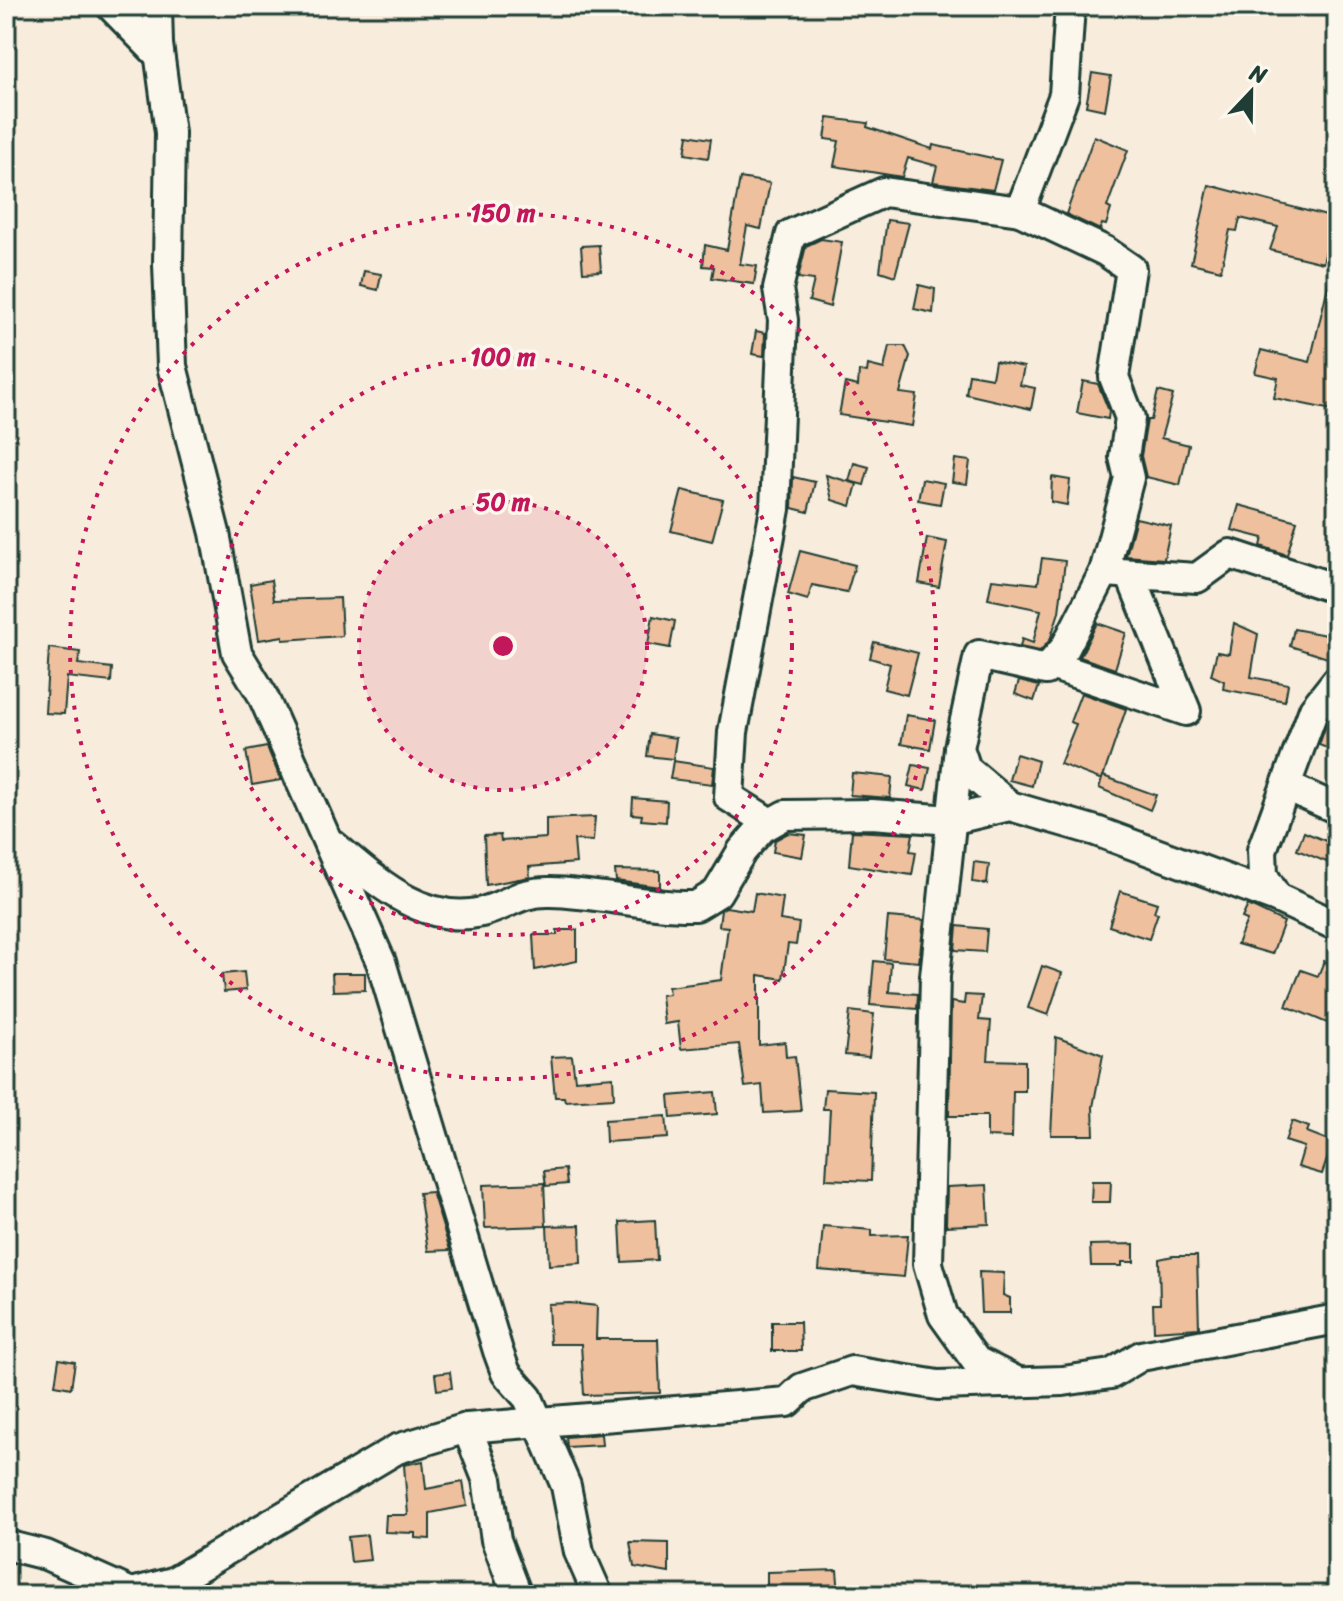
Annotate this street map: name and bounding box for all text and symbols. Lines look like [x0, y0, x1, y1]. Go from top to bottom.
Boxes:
north arrow [1211, 52, 1291, 132]
text: N [1243, 53, 1273, 95]
text: 150 m [471, 192, 536, 234]
text: 100 m [470, 336, 536, 378]
text: 50 m [476, 481, 531, 523]
centre of rings [489, 632, 517, 660]

